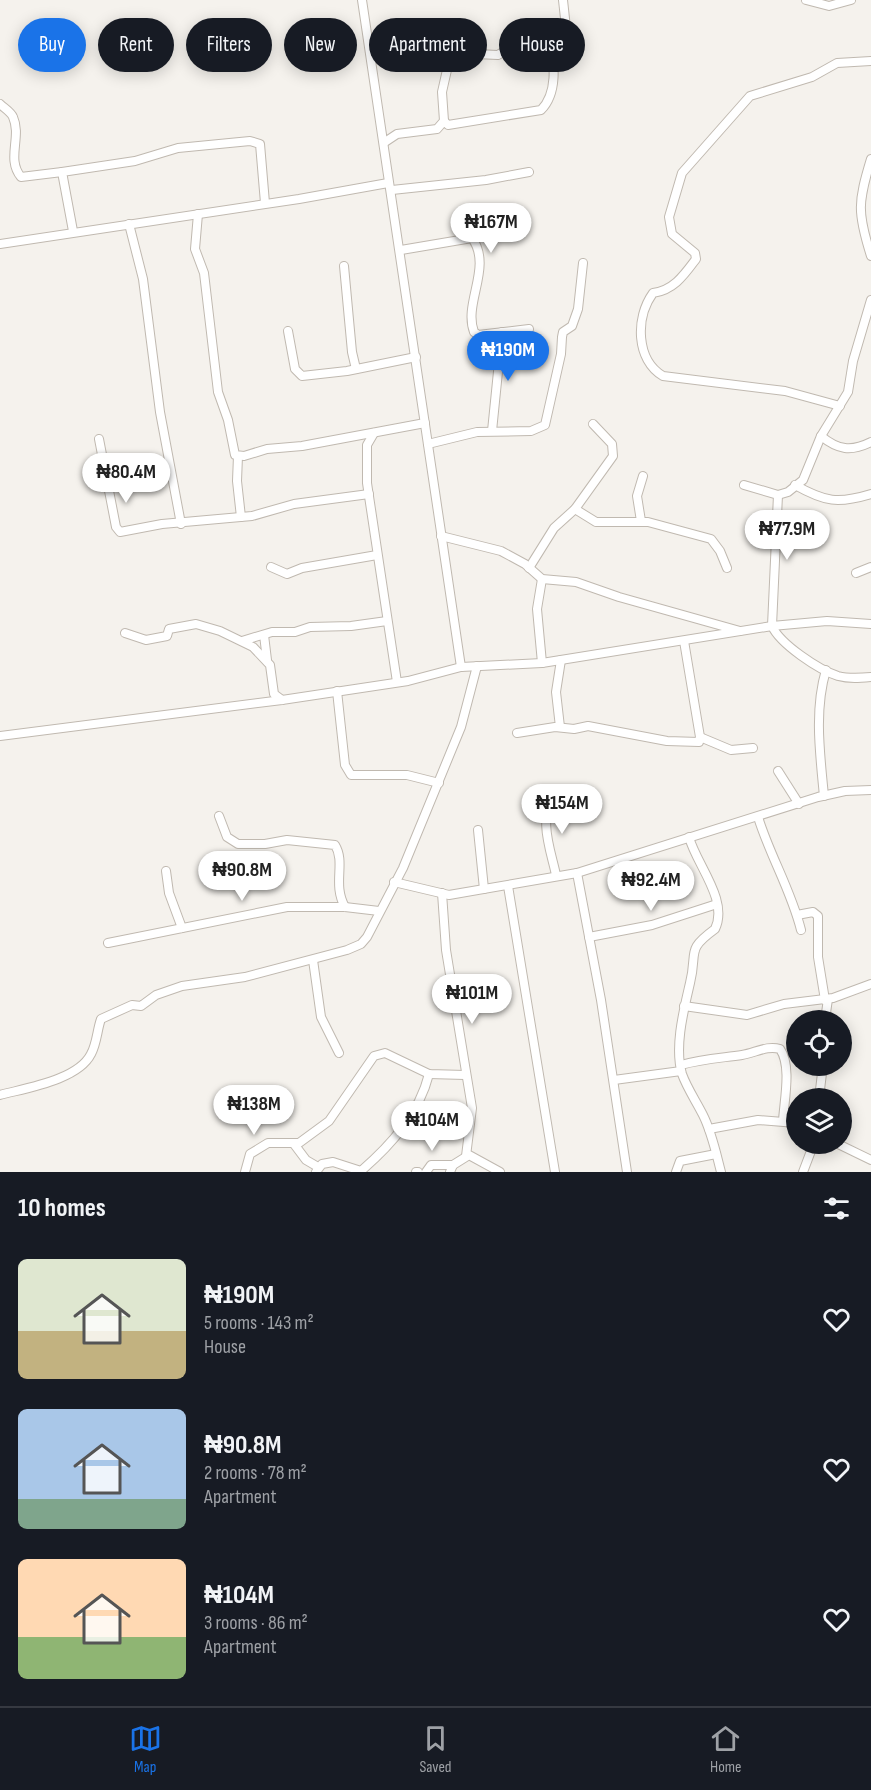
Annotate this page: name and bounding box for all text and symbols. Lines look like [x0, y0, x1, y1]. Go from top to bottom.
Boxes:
chip: Buy [18, 18, 86, 72]
chip: Rent [98, 18, 174, 72]
chip: Filters [186, 18, 272, 72]
chip: New [284, 18, 357, 72]
chip: Apartment [369, 18, 487, 72]
chip: House [499, 18, 585, 72]
pin: ₦167M [449, 203, 533, 254]
text: ₦167M [464, 210, 518, 234]
pin: ₦190M [466, 331, 550, 382]
text: ₦190M [481, 338, 535, 362]
pin: ₦80.4M [77, 453, 175, 504]
text: ₦80.4M [96, 460, 156, 484]
pin: ₦77.9M [738, 510, 836, 561]
text: ₦77.9M [759, 517, 815, 541]
pin: ₦154M [520, 784, 604, 835]
text: ₦154M [535, 791, 589, 815]
pin: ₦90.8M [193, 851, 291, 902]
text: ₦90.8M [212, 858, 272, 882]
pin: ₦92.4M [602, 861, 700, 912]
text: ₦92.4M [621, 868, 681, 892]
pin: ₦101M [430, 974, 514, 1025]
text: ₦101M [446, 981, 498, 1005]
map controls [786, 1010, 852, 1154]
button: locate [786, 1010, 852, 1076]
pin: ₦138M [212, 1085, 296, 1136]
button: layers [786, 1088, 852, 1154]
text: ₦138M [227, 1092, 281, 1116]
pin: ₦104M [390, 1101, 474, 1152]
text: ₦104M [405, 1108, 459, 1132]
icon: filters [820, 1192, 853, 1225]
text: 10 homes [18, 1193, 106, 1224]
text: ₦190M [204, 1280, 274, 1311]
icon: home [66, 1283, 138, 1355]
icon: heart [820, 1303, 853, 1336]
text: 5 rooms · 143 m² [204, 1311, 314, 1335]
text: House [204, 1335, 246, 1359]
text: ₦90.8M [204, 1430, 281, 1461]
icon: home [66, 1433, 138, 1505]
icon: heart [820, 1453, 853, 1486]
text: 2 rooms · 78 m² [204, 1461, 307, 1485]
text: Apartment [204, 1485, 277, 1509]
text: ₦104M [204, 1580, 274, 1611]
icon: home [66, 1583, 138, 1655]
icon: heart [820, 1603, 853, 1636]
text: 3 rooms · 86 m² [204, 1611, 308, 1635]
text: Apartment [204, 1635, 277, 1659]
tab: Map [129, 1722, 162, 1777]
tab: Saved [419, 1722, 452, 1777]
tab: Home [709, 1722, 742, 1777]

